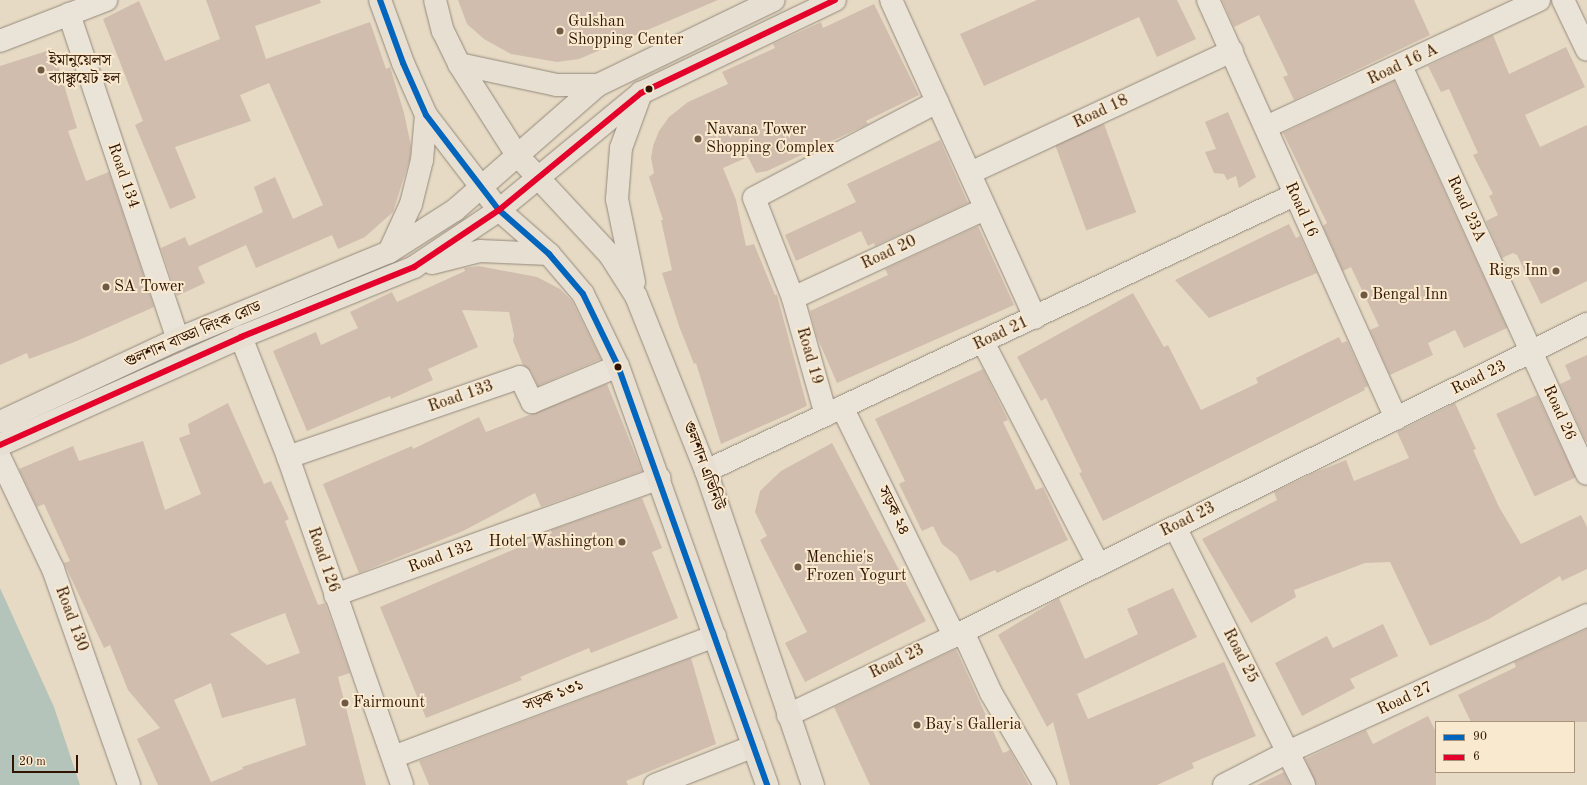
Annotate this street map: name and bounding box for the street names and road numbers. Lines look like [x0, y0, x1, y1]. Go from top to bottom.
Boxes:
street label: Road 16 A [1365, 40, 1441, 90]
street label: Road 18 [1070, 91, 1132, 133]
street label: Road 134 [103, 141, 143, 211]
street label: Road 23A [1442, 173, 1490, 245]
street label: Road 16 [1280, 179, 1322, 241]
street label: Road 20 [858, 232, 920, 274]
street label: গুলশান বাড্ডা লিংক রোড [122, 298, 264, 372]
street label: Road 21 [970, 313, 1032, 355]
street label: Road 19 [792, 325, 826, 387]
street label: Road 23 [1448, 357, 1510, 399]
street label: Road 133 [426, 377, 496, 417]
street label: Road 26 [1538, 382, 1580, 444]
street label: গুলশান এভিনিউ [678, 419, 728, 513]
street label: সড়ক ২৪ [873, 483, 913, 539]
street label: Road 23 [1157, 499, 1219, 541]
street label: Road 126 [303, 525, 343, 595]
street label: Road 132 [406, 536, 476, 578]
street label: Road 130 [50, 584, 92, 654]
street label: Road 25 [1218, 625, 1262, 687]
street label: Road 23 [866, 641, 928, 683]
street label: সড়ক ১৩১ [521, 676, 587, 716]
street label: Road 27 [1374, 678, 1436, 720]

